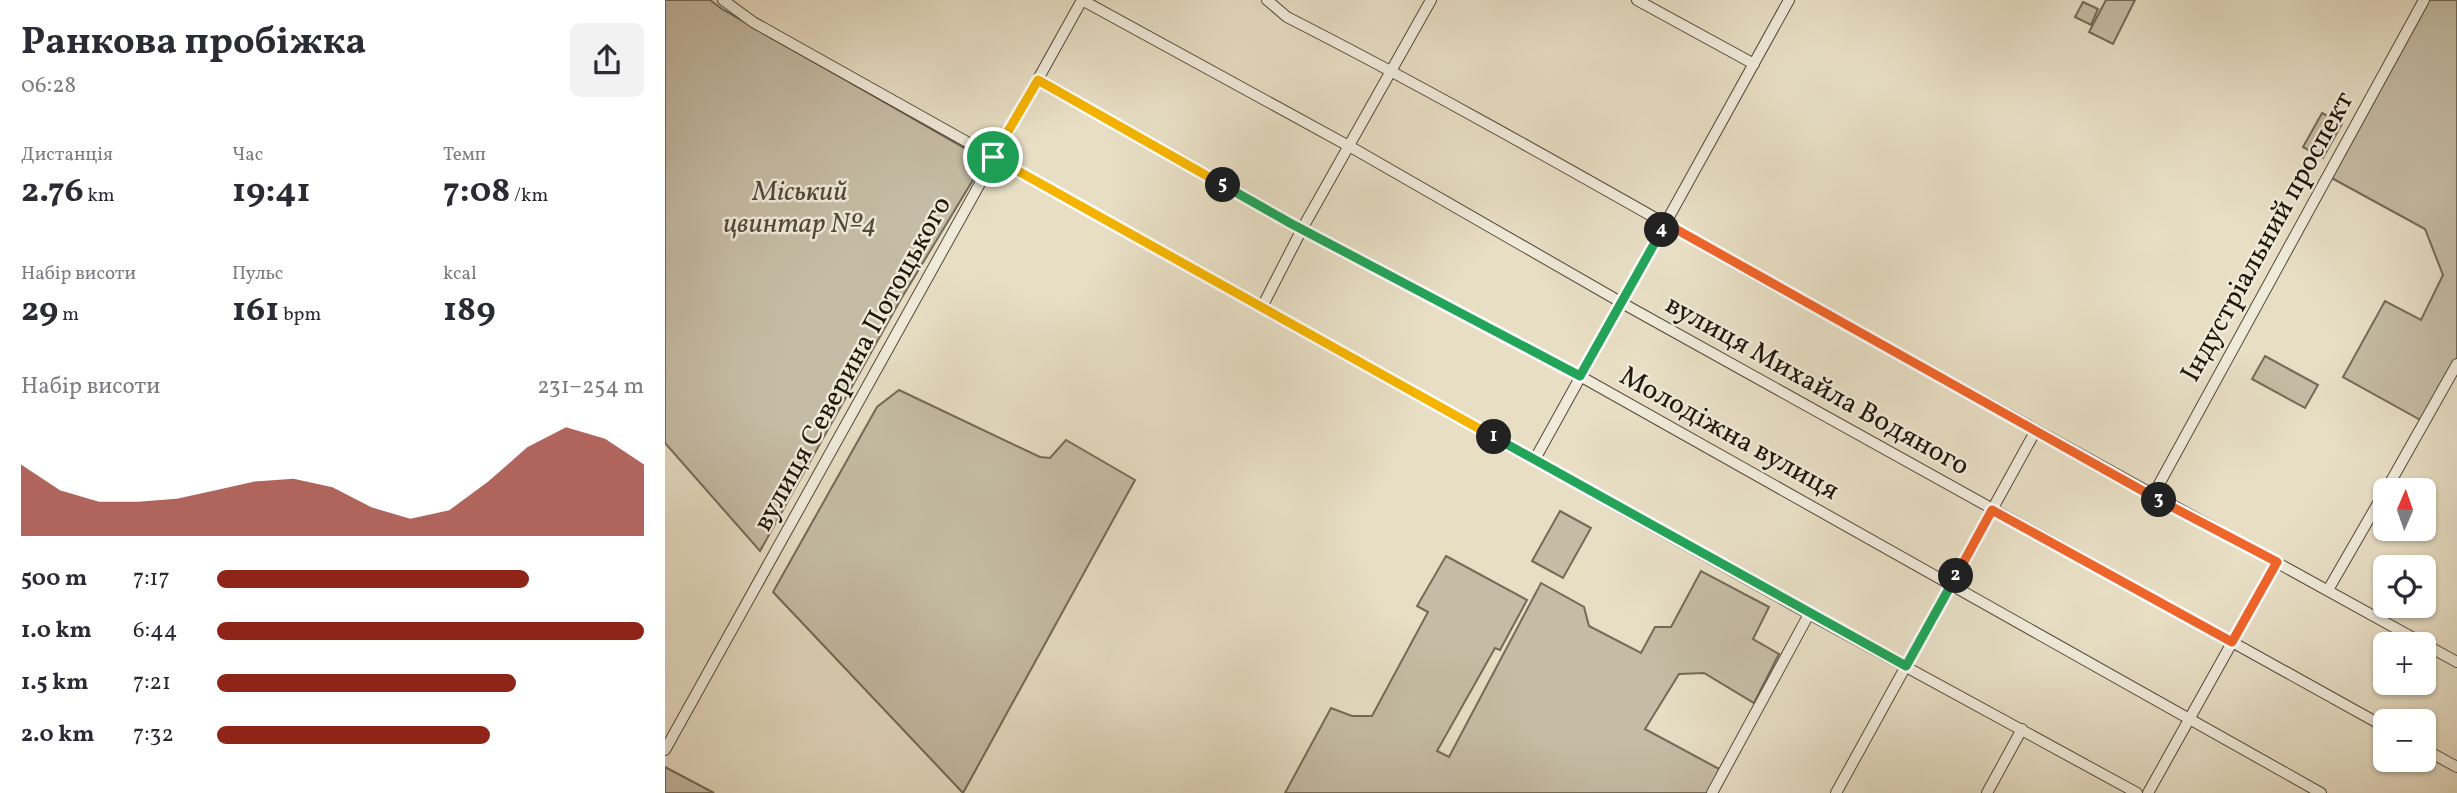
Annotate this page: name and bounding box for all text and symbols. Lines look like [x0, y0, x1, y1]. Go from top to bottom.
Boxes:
text: Ранкова пробіжка [21, 17, 366, 70]
button: share [570, 23, 644, 97]
text: 06:28 [21, 70, 76, 102]
street label: Індустріальний проспект [2172, 85, 2364, 389]
pin [963, 127, 1023, 187]
icon: arrive [974, 138, 1012, 176]
text: Дистанція [21, 142, 113, 168]
text: Час [232, 142, 263, 168]
text: Темп [443, 142, 486, 168]
text: 2.76 [21, 168, 84, 216]
text: 19:41 [232, 168, 311, 216]
text: 7:08 [443, 168, 510, 216]
pin: 5 [1205, 168, 1241, 202]
text: 5 [1218, 171, 1227, 197]
park label: Міський цвинтар №4 [723, 173, 877, 244]
text: km [84, 183, 115, 209]
text: /km [510, 183, 548, 209]
street label: вулиця Северина Потоцького [744, 189, 962, 539]
pin: 4 [1644, 212, 1679, 247]
text: 4 [1656, 216, 1667, 242]
text: Набір висоти [21, 261, 136, 287]
text: Пульс [232, 261, 283, 287]
text: kcal [443, 261, 477, 287]
street label: вулиця Михайла Водяного [1658, 286, 1976, 486]
text: 29 [21, 287, 58, 335]
text: 161 [232, 287, 279, 335]
text: 189 [443, 287, 495, 335]
text: m [58, 302, 79, 328]
text: bpm [279, 302, 321, 328]
street label: Молодіжна вулиця [1612, 357, 1846, 511]
text: Набір висоти [21, 371, 160, 403]
text: 231–254 m [537, 371, 644, 403]
pin: 1 [1477, 420, 1511, 454]
text: 1 [1490, 423, 1497, 449]
north arrow [2373, 478, 2436, 541]
map controls [2373, 478, 2436, 772]
pin: 3 [2141, 482, 2177, 518]
text: 3 [2154, 486, 2163, 512]
button: locate [2373, 555, 2436, 618]
pin: 2 [1939, 558, 1973, 594]
text: 2 [1951, 562, 1960, 588]
text: 500 m [21, 563, 87, 595]
text: 7:17 [133, 563, 170, 595]
text: 1.0 km [21, 615, 92, 647]
text: 6:44 [133, 615, 178, 647]
button: + [2373, 632, 2436, 695]
text: 1.5 km [21, 667, 88, 699]
text: 7:21 [133, 667, 171, 699]
button: − [2373, 709, 2436, 772]
text: 2.0 km [21, 719, 94, 751]
text: 7:32 [133, 719, 174, 751]

